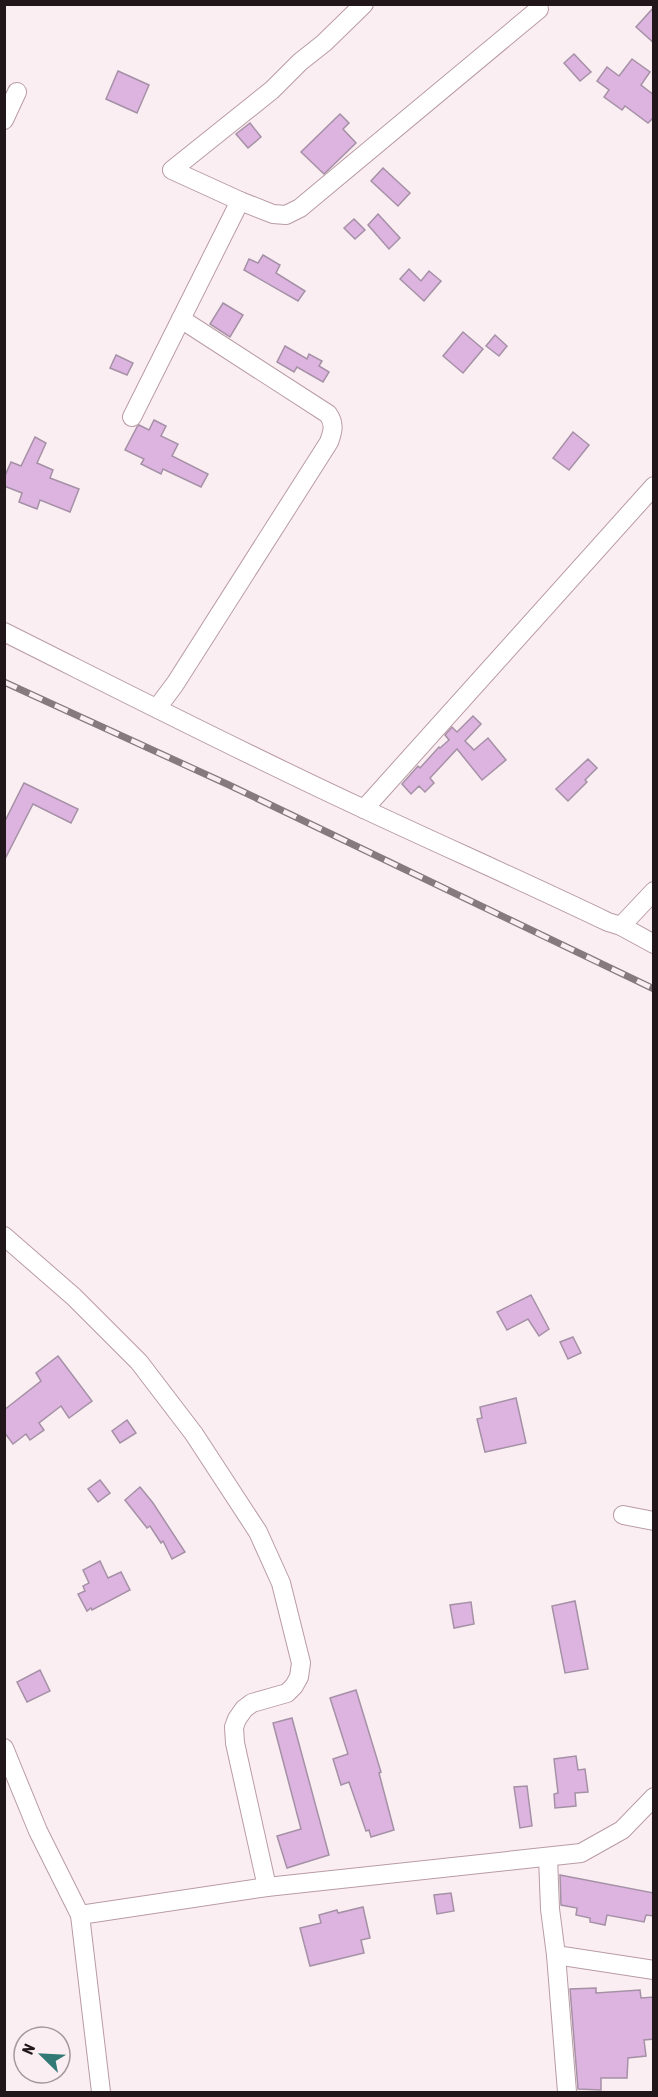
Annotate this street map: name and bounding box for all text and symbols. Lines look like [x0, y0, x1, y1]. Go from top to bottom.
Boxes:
north arrow [12, 2025, 72, 2085]
text: N [18, 2041, 38, 2057]

